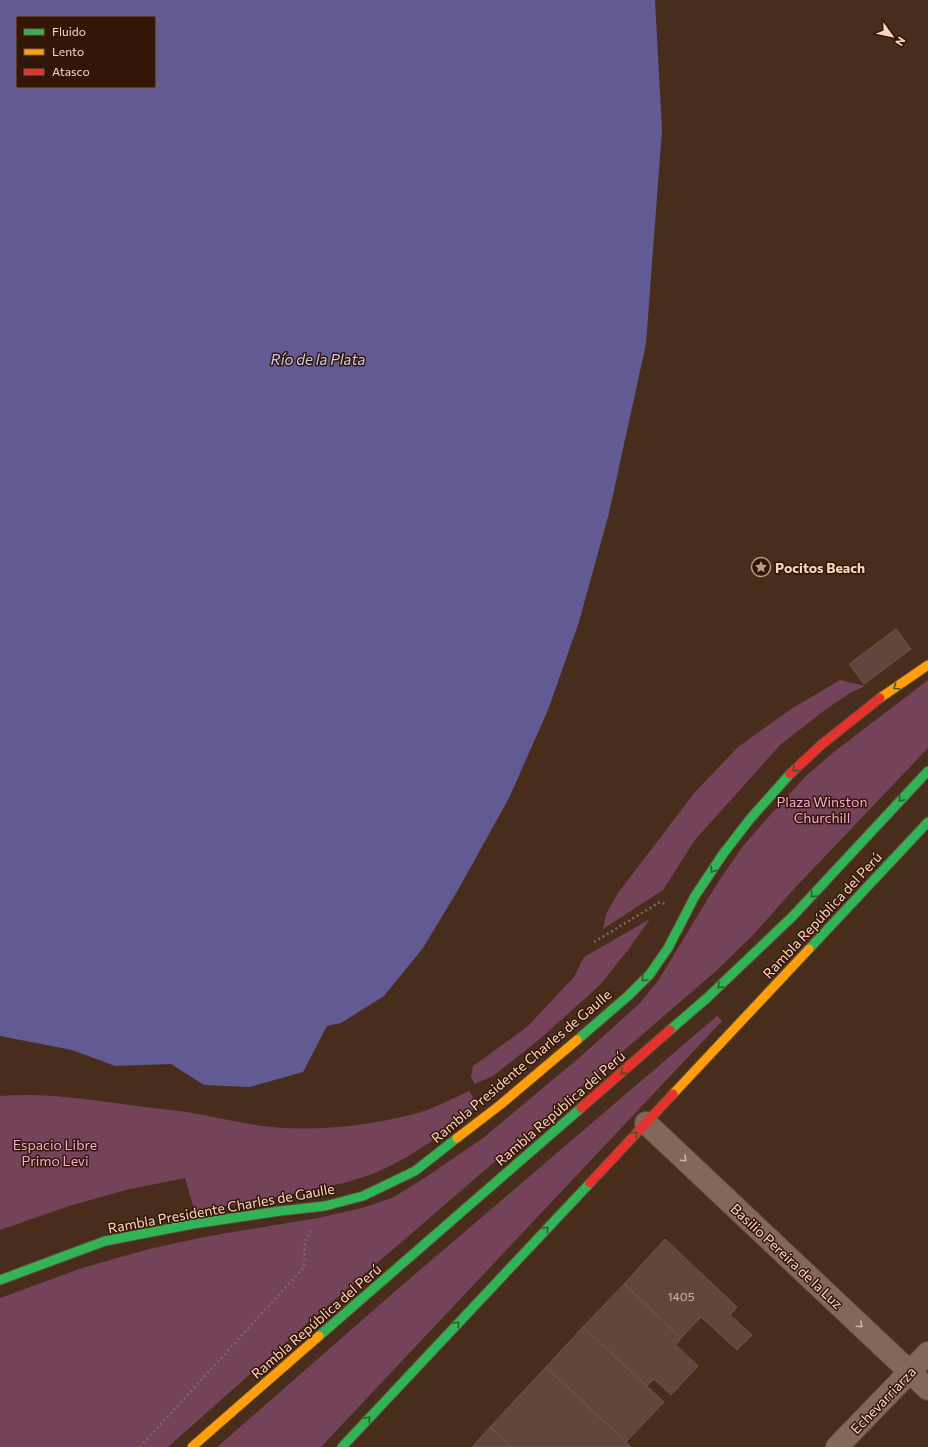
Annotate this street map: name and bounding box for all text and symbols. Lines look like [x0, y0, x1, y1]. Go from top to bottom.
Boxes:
legend [16, 16, 156, 88]
north arrow [872, 16, 912, 56]
text: Fluido [52, 24, 86, 38]
text: N [893, 35, 909, 49]
text: Lento [52, 44, 84, 58]
text: Atasco [52, 64, 90, 78]
water label: Río de la Plata [271, 350, 366, 368]
place icon: Pocitos Beach [750, 556, 772, 578]
place label: Pocitos Beach [775, 559, 865, 576]
one-way arrow [893, 682, 900, 690]
one-way arrow [793, 765, 800, 772]
park label: Plaza Winston Churchill [777, 793, 867, 826]
one-way arrow [899, 795, 906, 802]
street label: Rambla República del Perú [759, 848, 885, 982]
one-way arrow [711, 865, 718, 872]
one-way arrow [811, 890, 818, 897]
one-way arrow [641, 974, 649, 982]
one-way arrow [717, 981, 725, 989]
street label: Rambla Presidente Charles de Gaulle [427, 986, 615, 1146]
street label: Rambla República del Perú [492, 1047, 628, 1169]
one-way arrow [620, 1067, 628, 1074]
one-way arrow [630, 1131, 638, 1139]
park label: Espacio Libre Primo Levi [13, 1136, 97, 1169]
one-way arrow [679, 1154, 687, 1162]
street label: Rambla Presidente Charles de Gaulle [106, 1180, 336, 1236]
street label: Basilio Pereira de la Luz [728, 1200, 846, 1312]
one-way arrow [541, 1226, 549, 1234]
street label: Rambla República del Perú [248, 1260, 384, 1382]
house number: 1405 [667, 1289, 695, 1303]
one-way arrow [452, 1321, 460, 1329]
one-way arrow [855, 1321, 863, 1328]
street label: Echevarriarza [847, 1363, 919, 1437]
one-way arrow [363, 1416, 370, 1423]

